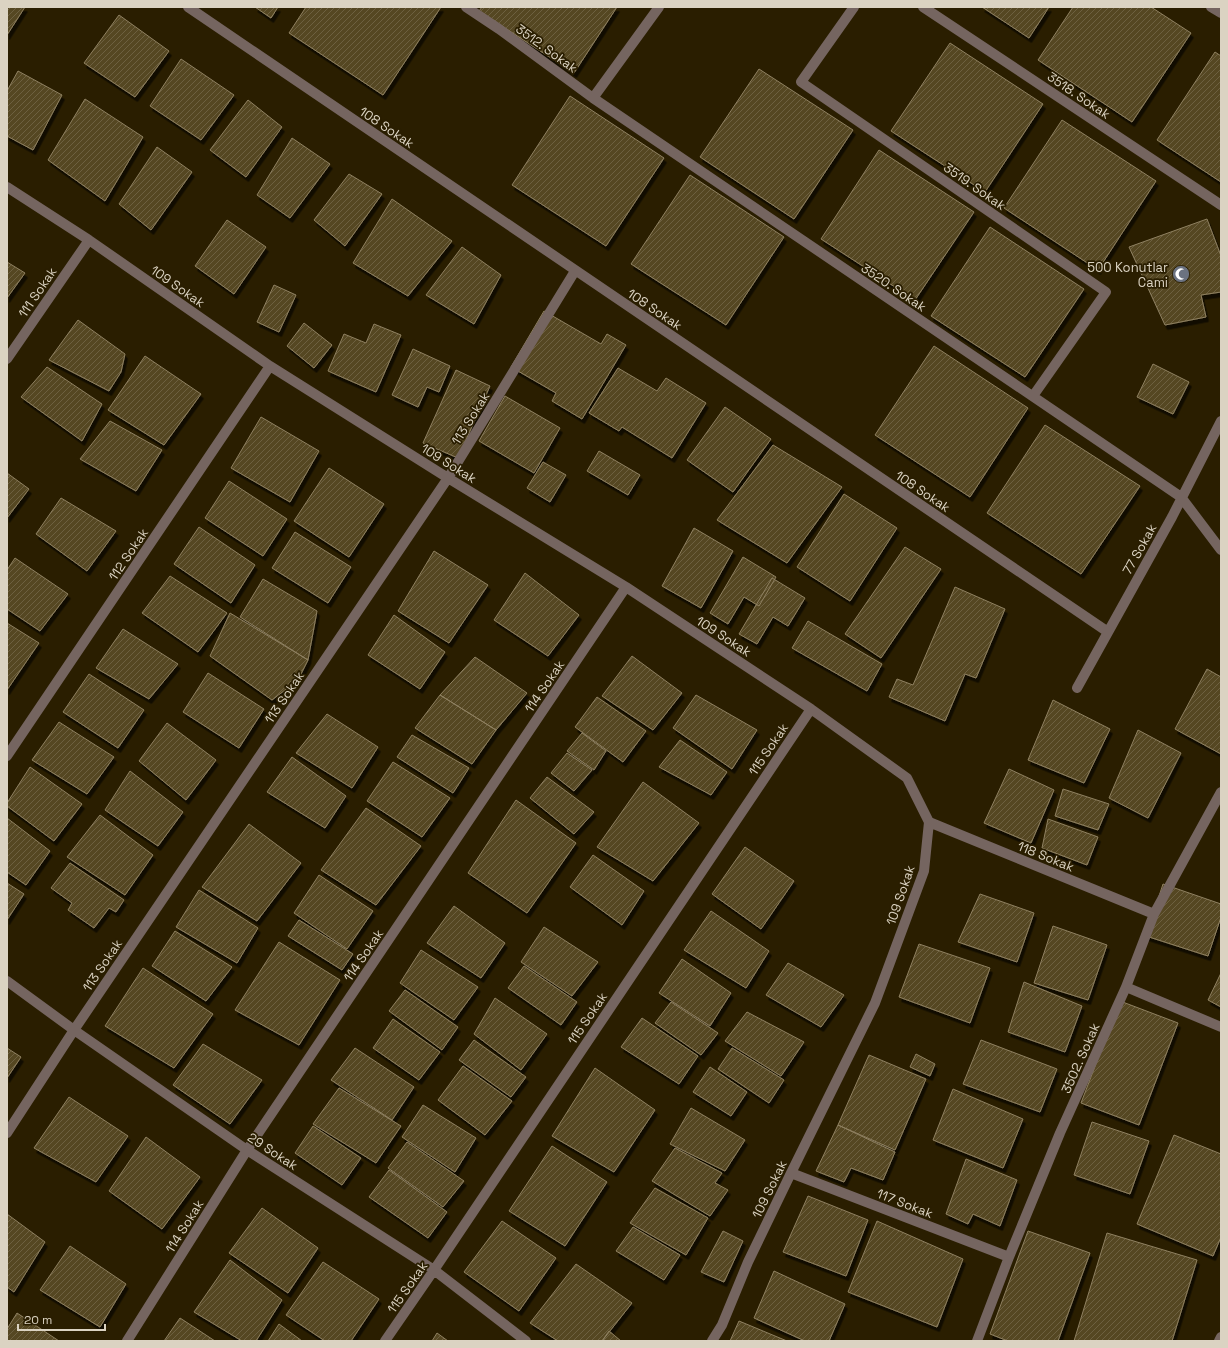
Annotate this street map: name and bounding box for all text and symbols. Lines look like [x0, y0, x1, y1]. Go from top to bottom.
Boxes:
street label: 3512. Sokak [512, 20, 581, 77]
street label: 3518. Sokak [1044, 68, 1114, 123]
street label: 108 Sokak [356, 103, 417, 152]
street label: 3519. Sokak [940, 159, 1009, 214]
street label: 3520. Sokak [858, 259, 930, 315]
place label: 500 Konutlar Cami [1087, 259, 1168, 291]
street label: 109 Sokak [147, 262, 208, 311]
street label: 111 Sokak [14, 264, 60, 321]
mosque icon: 500 Konutlar Cami [1171, 264, 1191, 284]
street label: 108 Sokak [624, 285, 685, 334]
street label: 113 Sokak [447, 389, 493, 448]
street label: 109 Sokak [418, 440, 480, 487]
street label: 108 Sokak [892, 467, 953, 516]
street label: 77 Sokak [1119, 521, 1160, 578]
street label: 112 Sokak [105, 525, 152, 584]
street label: 109 Sokak [693, 612, 755, 661]
street label: 114 Sokak [521, 657, 568, 716]
street label: 113 Sokak [261, 668, 308, 727]
street label: 115 Sokak [745, 720, 792, 779]
street label: 118 Sokak [1015, 837, 1077, 876]
street label: 109 Sokak [882, 863, 919, 927]
street label: 114 Sokak [340, 926, 387, 985]
street label: 113 Sokak [79, 936, 126, 995]
street label: 115 Sokak [564, 989, 611, 1048]
street label: 3502. Sokak [1057, 1020, 1104, 1096]
street label: 29 Sokak [244, 1129, 301, 1174]
street label: 109 Sokak [748, 1157, 791, 1221]
street label: 117 Sokak [874, 1185, 935, 1222]
street label: 114 Sokak [161, 1196, 207, 1256]
street label: 115 Sokak [383, 1258, 431, 1316]
scale bar [18, 1306, 105, 1332]
text: 20 m [24, 1312, 52, 1328]

